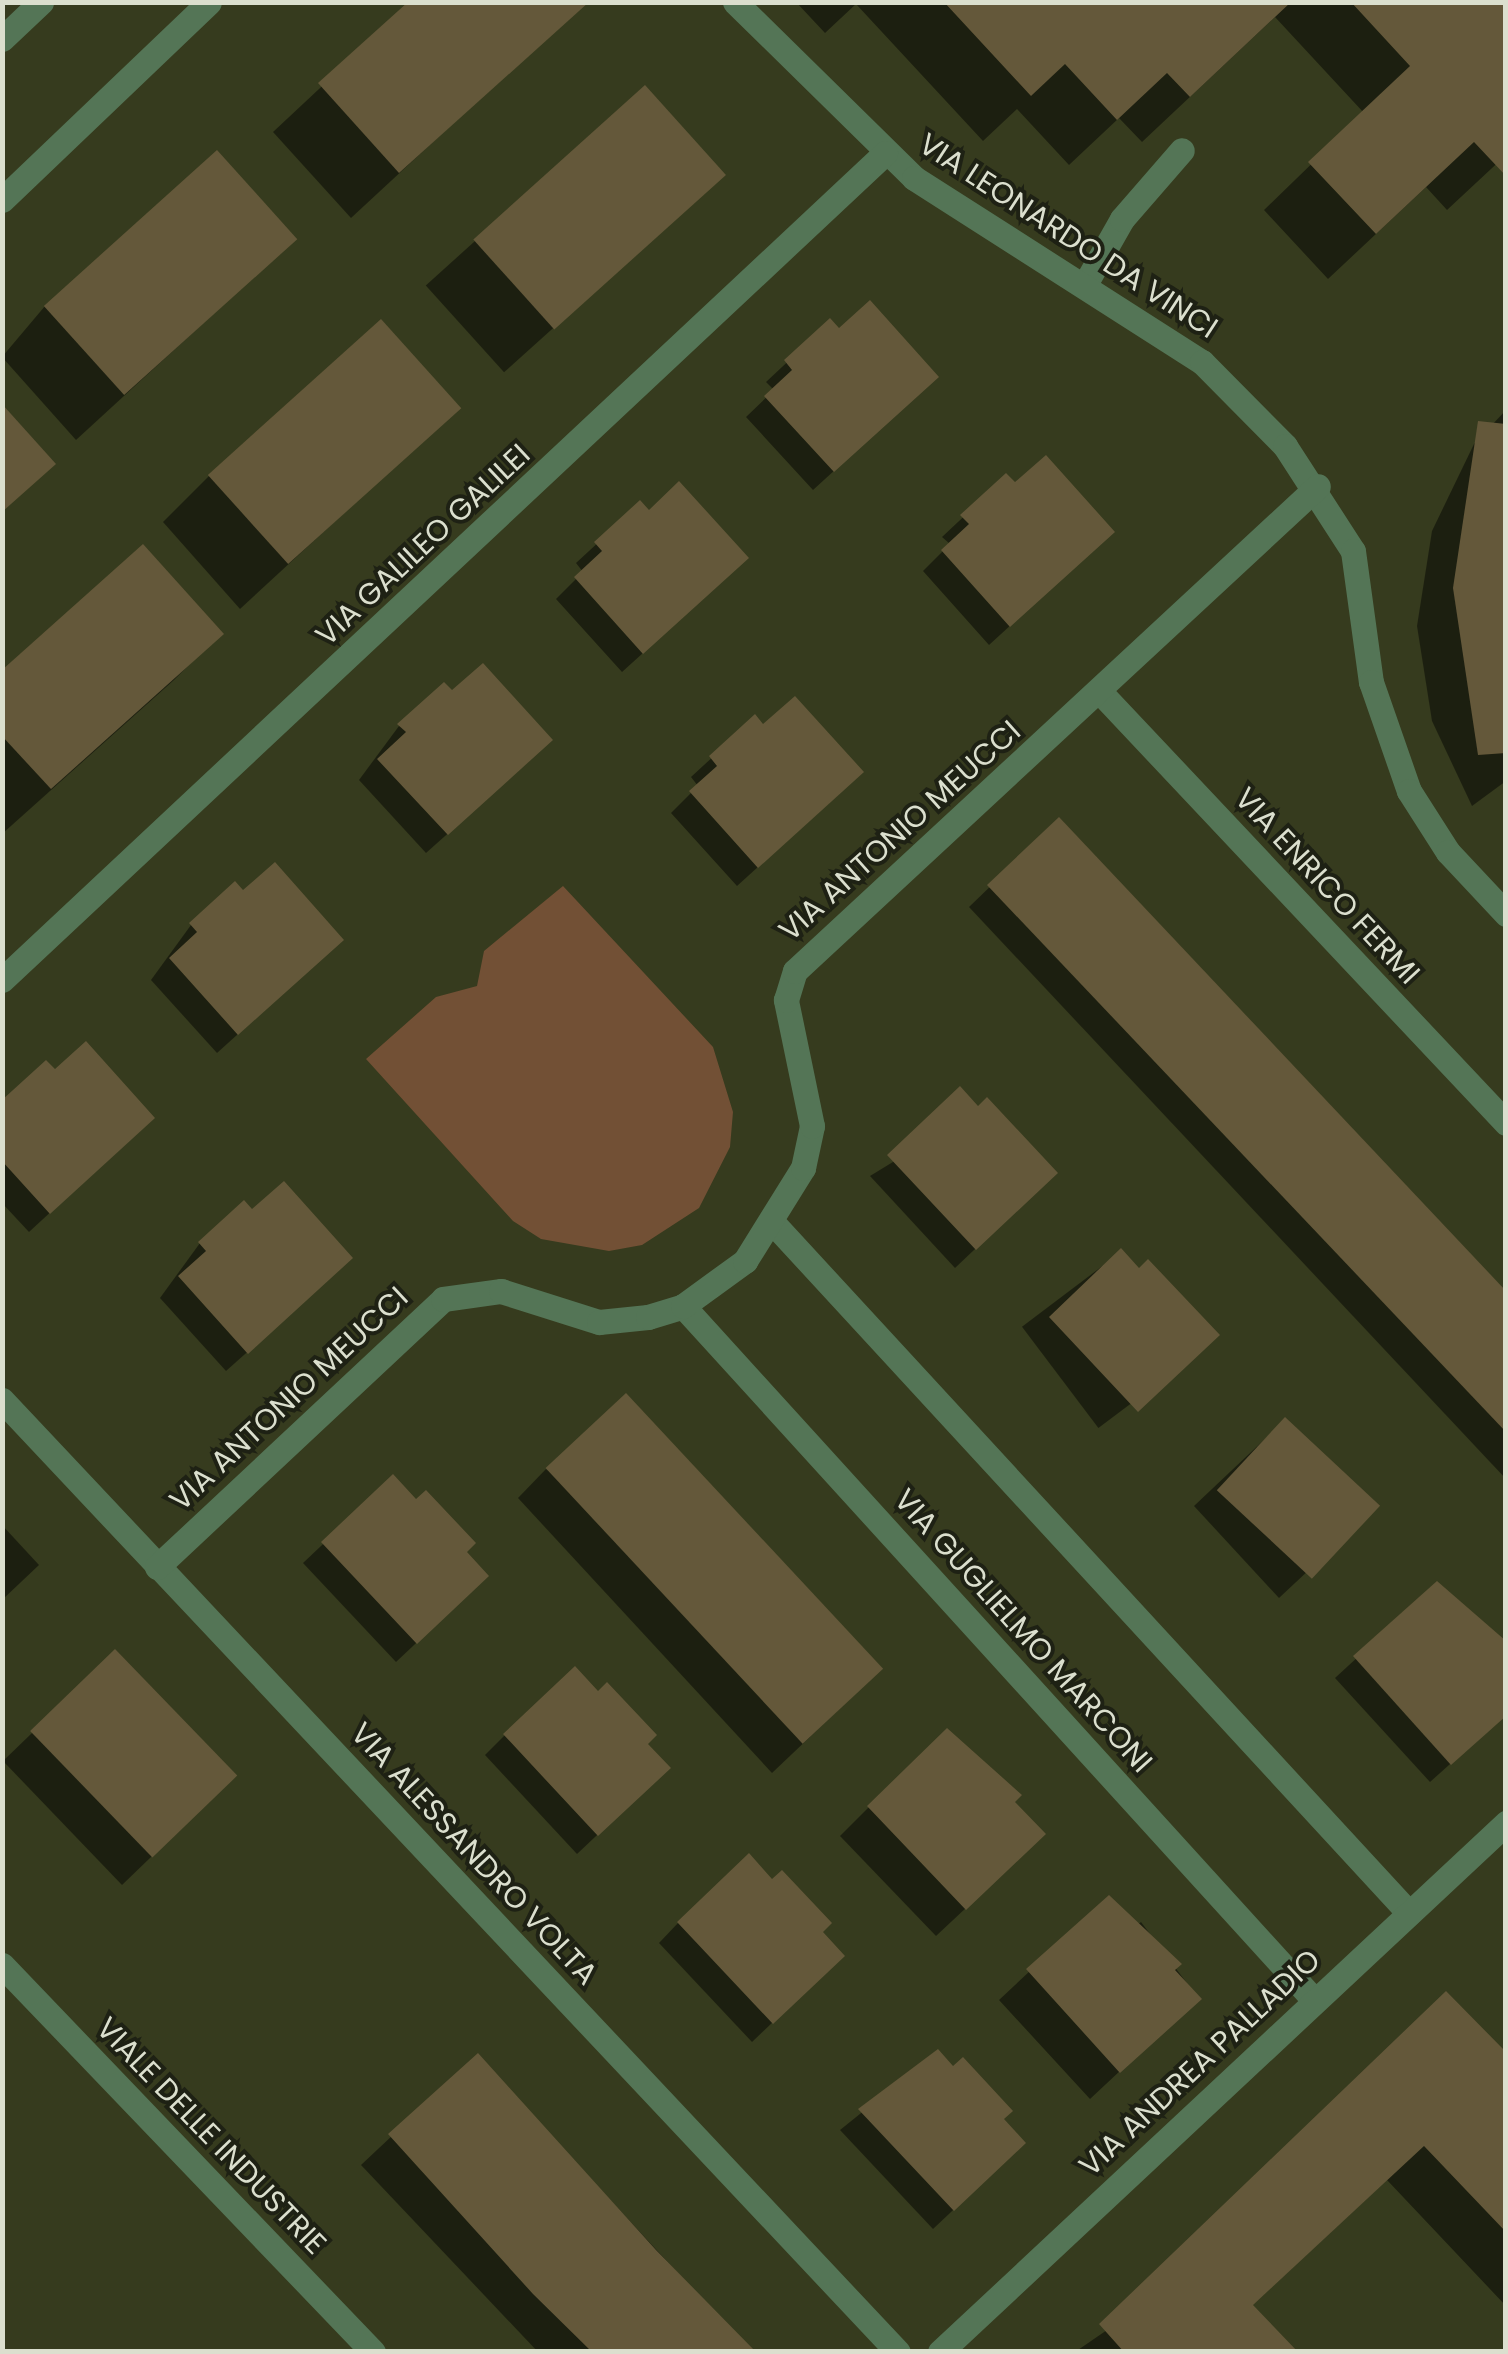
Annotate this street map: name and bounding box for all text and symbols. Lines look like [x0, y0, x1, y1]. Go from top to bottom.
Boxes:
street label: VIA LEONARDO DA VINCI [912, 126, 1224, 346]
street label: VIA GALILEO GALILEI [309, 437, 537, 653]
street label: VIA ANTONIO MEUCCI [772, 713, 1028, 949]
street label: VIA ENRICO FERMI [1227, 781, 1427, 991]
street label: VIA ANTONIO MEUCCI [163, 1279, 415, 1519]
street label: VIA GUGLIELMO MARCONI [886, 1482, 1160, 1780]
street label: VIA ALESSANDRO VOLTA [343, 1715, 605, 1993]
street label: VIA ANDREA PALLADIO [1072, 1942, 1328, 2184]
street label: VIALE DELLE INDUSTRIE [89, 2010, 333, 2262]

